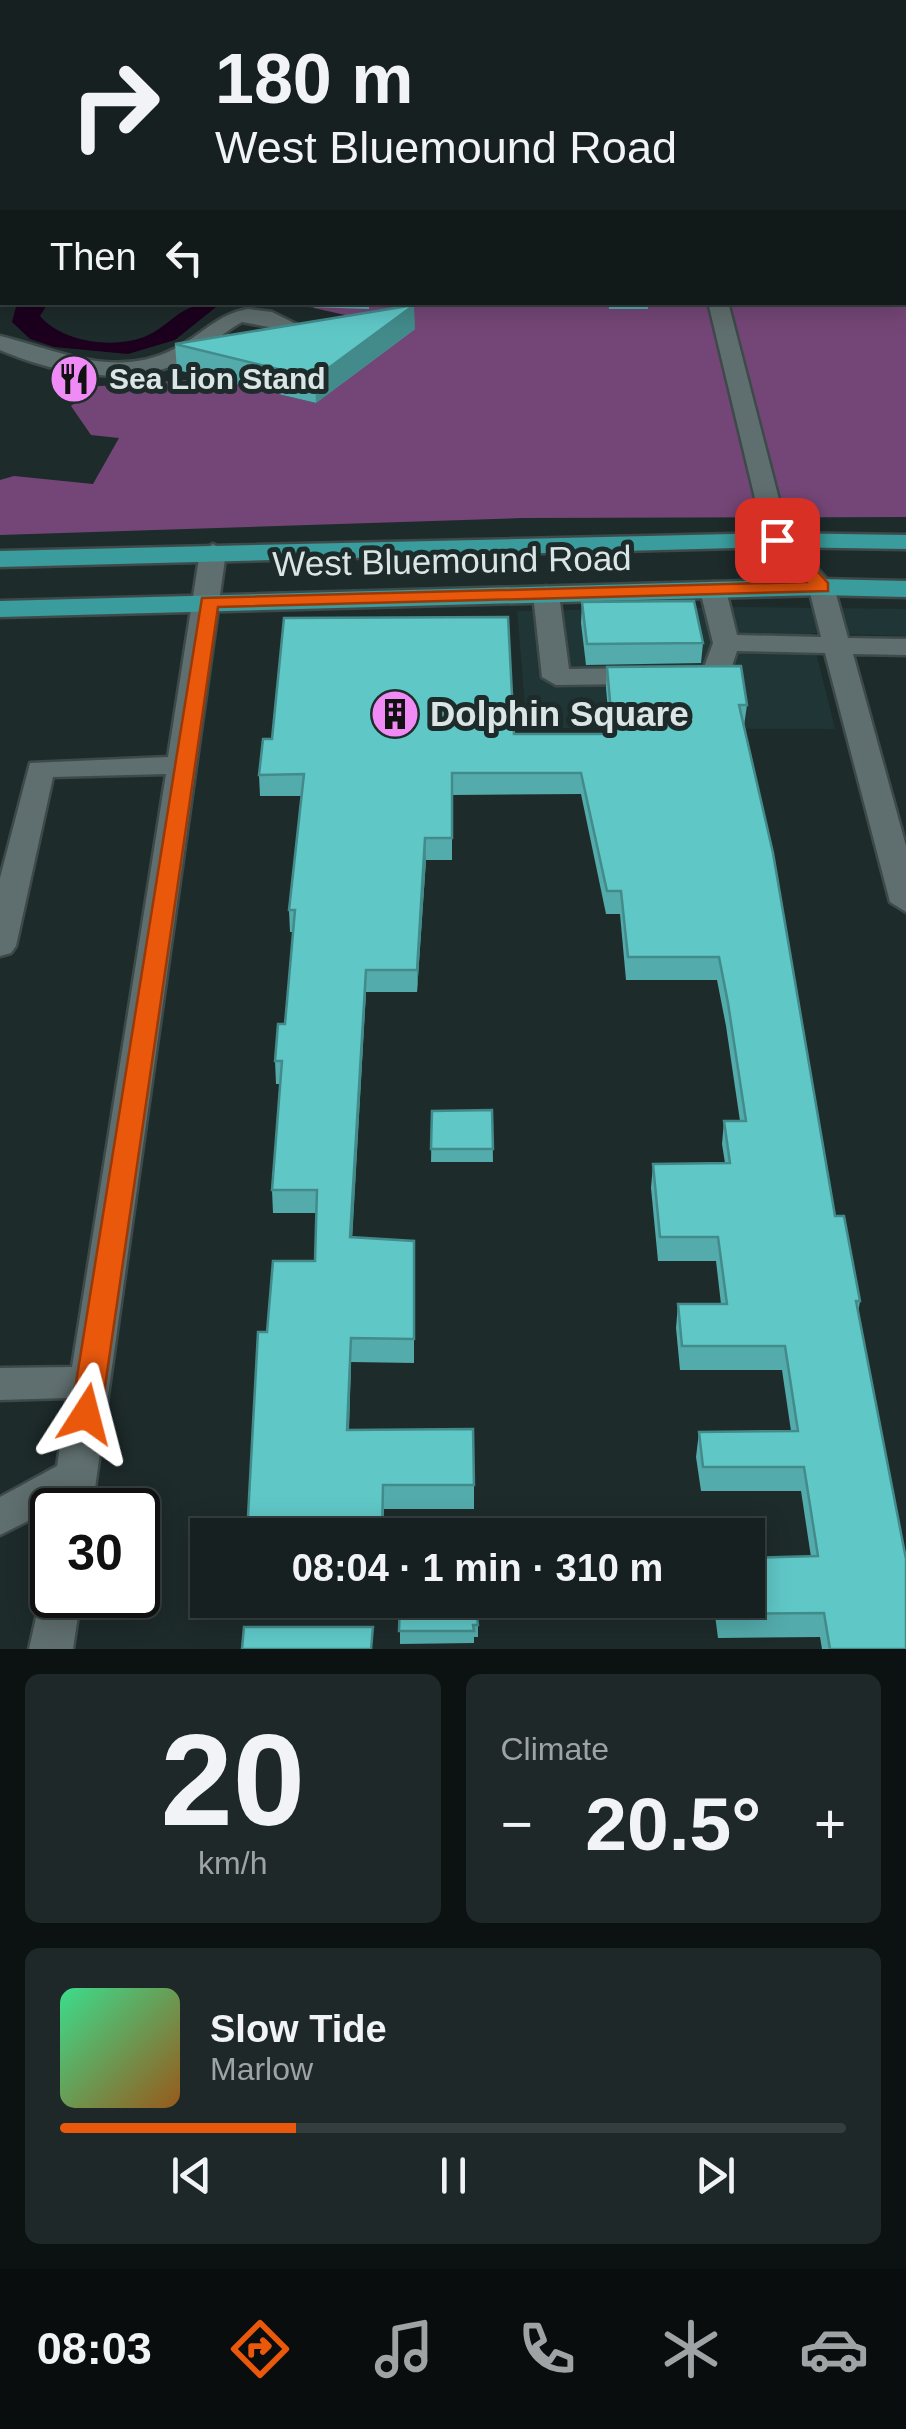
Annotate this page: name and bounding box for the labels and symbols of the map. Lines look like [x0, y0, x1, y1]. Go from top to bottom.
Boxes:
restaurant icon: Sea Lion Stand [48, 353, 100, 405]
place label: Sea Lion Stand [109, 362, 326, 395]
pin [735, 498, 820, 583]
street label: West Bluemound Road [272, 538, 632, 583]
building icon: Dolphin Square [369, 688, 421, 740]
place label: Dolphin Square [430, 694, 689, 733]
position arrow [34, 1362, 138, 1466]
speed limit sign: 30 [30, 1488, 160, 1618]

